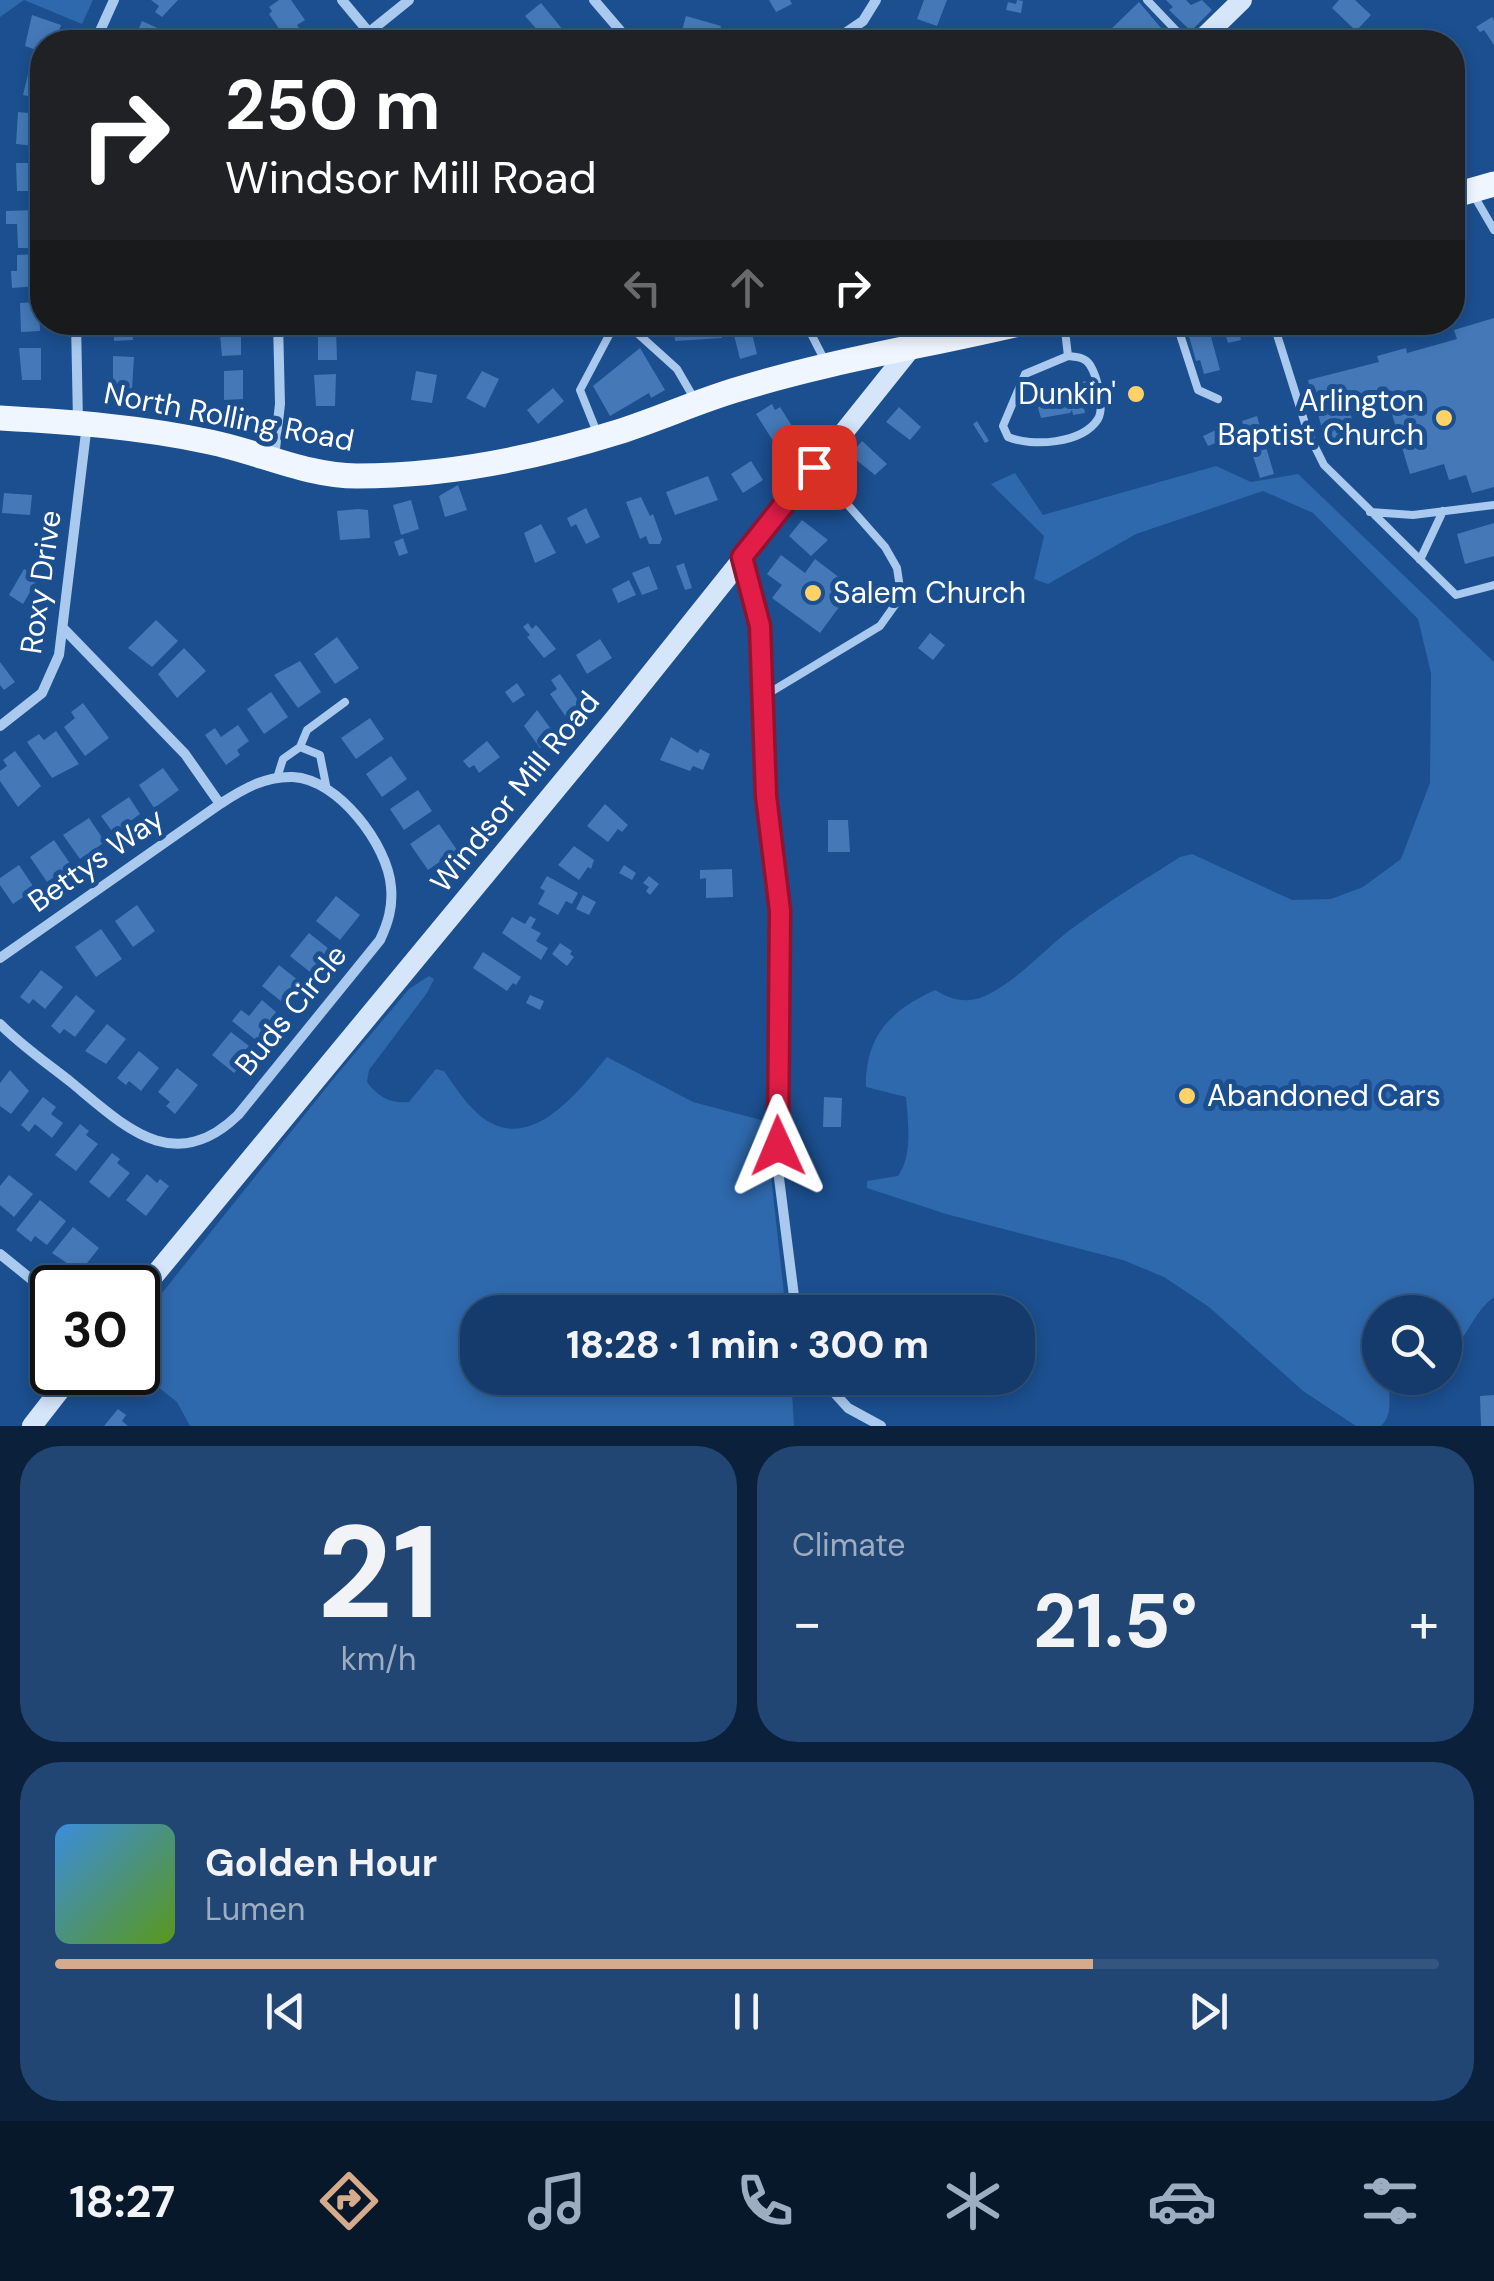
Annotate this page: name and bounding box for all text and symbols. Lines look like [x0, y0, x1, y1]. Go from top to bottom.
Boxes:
text: 250 m [225, 60, 441, 151]
icon: right [60, 70, 190, 200]
text: Windsor Mill Road [225, 148, 597, 207]
icon: left [615, 260, 670, 315]
icon: ahead [720, 260, 775, 315]
icon: right [825, 260, 880, 315]
street label: North Rolling Road [101, 373, 357, 460]
place label: Dunkin' [1018, 374, 1116, 413]
place label: Arlington Baptist Church [1217, 381, 1424, 454]
marker: Dunkin' [1125, 383, 1147, 405]
marker: Arlington Baptist Church [1433, 407, 1455, 429]
pin [772, 425, 857, 510]
icon: arrive [787, 440, 842, 495]
street label: Roxy Drive [11, 508, 70, 656]
place label: Salem Church [833, 573, 1026, 612]
marker: Salem Church [802, 582, 824, 604]
street label: Windsor Mill Road [421, 683, 608, 900]
street label: Bettys Way [20, 798, 172, 921]
street label: Buds Circle [226, 936, 355, 1083]
place label: Abandoned Cars [1207, 1076, 1441, 1115]
marker: Abandoned Cars [1176, 1085, 1198, 1107]
position arrow [726, 1094, 830, 1198]
speed limit sign: 30 [30, 1265, 160, 1395]
map controls [1362, 1295, 1462, 1395]
button: search [1362, 1295, 1462, 1395]
text: 18:28 · 1 min · 300 m [566, 1320, 929, 1370]
text: 21 [317, 1488, 440, 1657]
text: Climate [792, 1524, 906, 1566]
text: 21.5° [1033, 1573, 1198, 1670]
text: − [792, 1587, 822, 1659]
text: + [1409, 1587, 1439, 1659]
text: km/h [341, 1638, 416, 1680]
text: Golden Hour [205, 1838, 437, 1888]
text: Lumen [205, 1888, 305, 1930]
icon: previous [258, 1984, 313, 2039]
icon: pause [719, 1984, 774, 2039]
icon: next [1181, 1984, 1236, 2039]
icon: directions [314, 2166, 384, 2236]
icon: music [522, 2166, 592, 2236]
icon: phone [730, 2166, 800, 2236]
icon: climate [938, 2166, 1008, 2236]
icon: car [1147, 2166, 1217, 2236]
icon: filters [1355, 2166, 1425, 2236]
text: 18:27 [69, 2172, 175, 2231]

